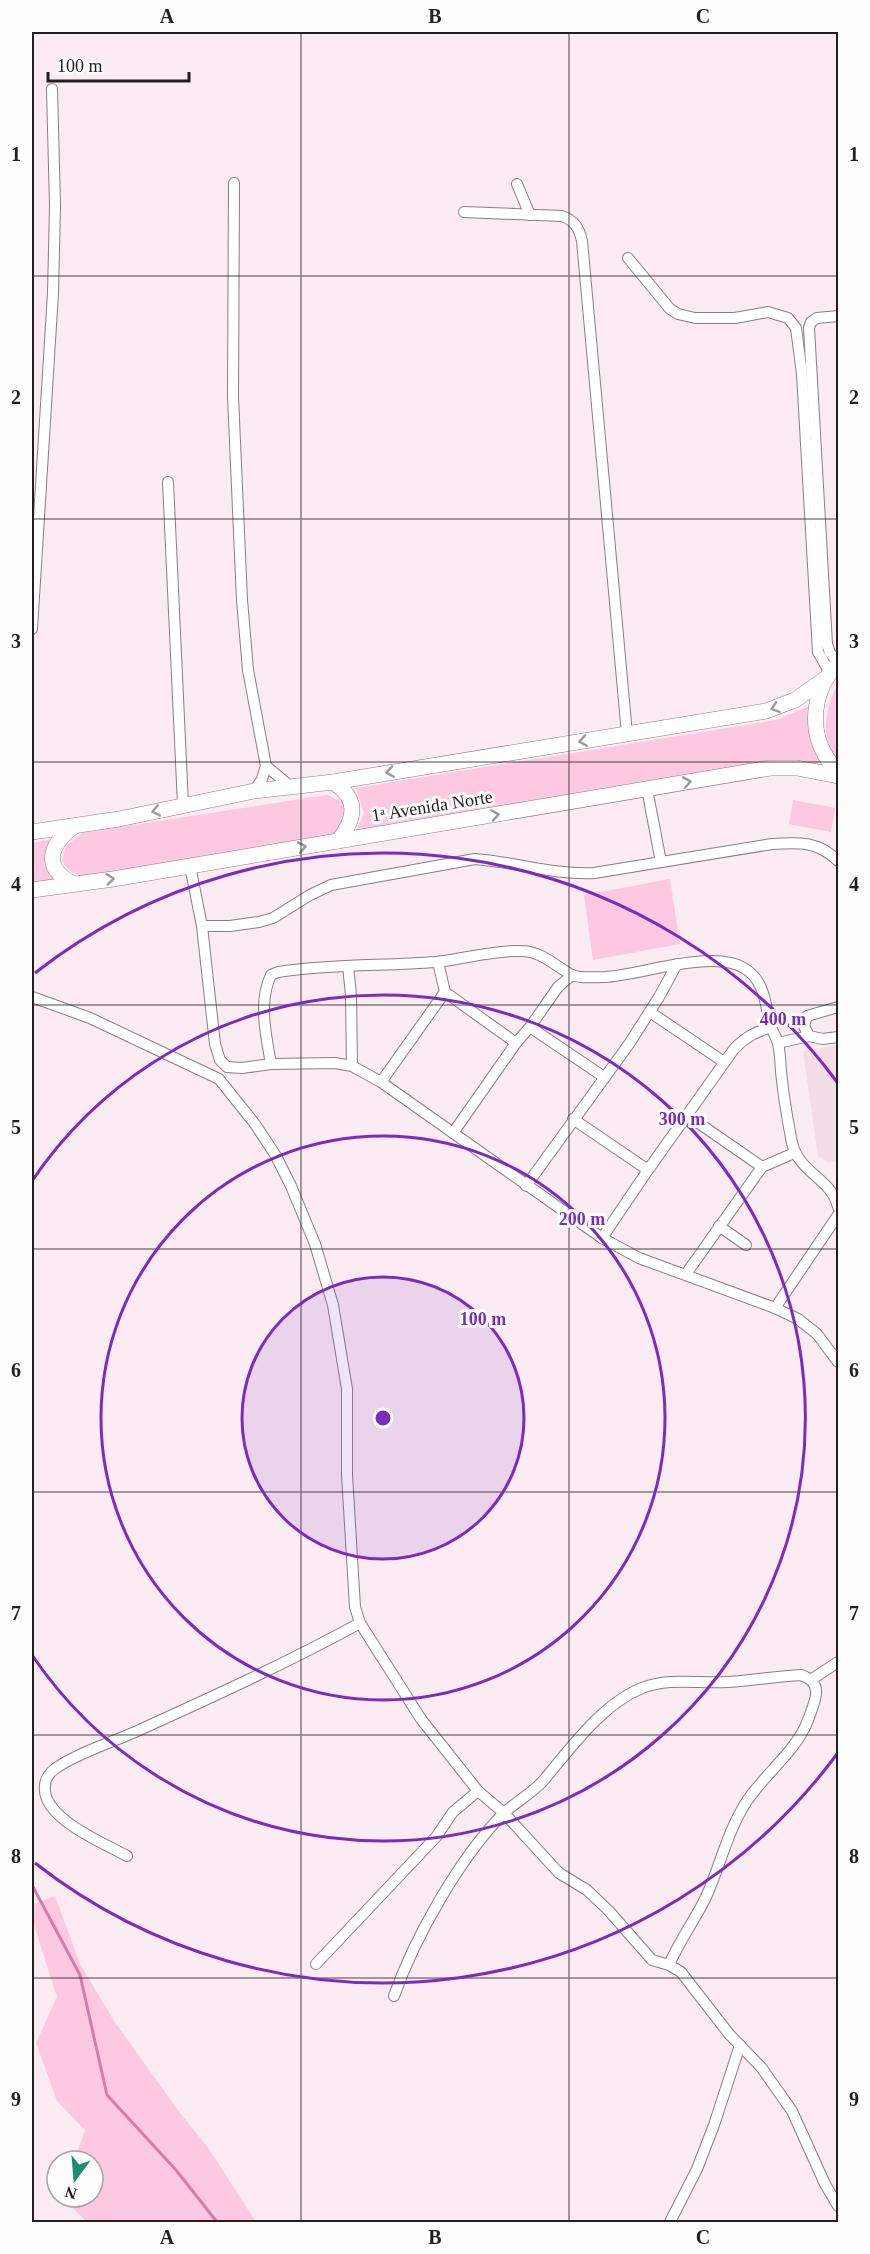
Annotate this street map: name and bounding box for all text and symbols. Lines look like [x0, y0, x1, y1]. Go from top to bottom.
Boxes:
text: A [160, 5, 175, 27]
text: B [428, 5, 442, 27]
text: C [696, 5, 710, 27]
scale bar [48, 45, 189, 83]
text: 100 m [57, 56, 103, 76]
text: 1 [11, 143, 21, 165]
text: 1 [849, 143, 859, 165]
text: 2 [11, 386, 21, 408]
text: 2 [849, 386, 859, 408]
text: 3 [11, 630, 21, 652]
text: 3 [849, 630, 859, 652]
one-way arrow [770, 700, 780, 713]
one-way arrow [578, 735, 587, 747]
one-way arrow [386, 766, 395, 778]
one-way arrow [682, 776, 692, 789]
street label: 1ᵃ Avenida Norte [370, 787, 494, 825]
one-way arrow [152, 804, 162, 817]
one-way arrow [489, 809, 499, 822]
one-way arrow [298, 841, 307, 853]
text: 4 [11, 873, 21, 895]
one-way arrow [106, 873, 115, 886]
text: 4 [849, 873, 859, 895]
text: 400 m [760, 1009, 806, 1029]
text: 300 m [659, 1109, 705, 1129]
text: 5 [11, 1116, 21, 1138]
text: 5 [849, 1116, 859, 1138]
text: 200 m [559, 1209, 605, 1229]
text: 100 m [460, 1309, 506, 1329]
text: 6 [11, 1359, 21, 1381]
text: 6 [849, 1359, 859, 1381]
centre of rings [373, 1408, 393, 1428]
text: 7 [11, 1602, 21, 1624]
text: 7 [849, 1602, 859, 1624]
text: 8 [11, 1845, 21, 1867]
text: 8 [849, 1845, 859, 1867]
text: 9 [11, 2088, 21, 2110]
text: 9 [849, 2088, 859, 2110]
north arrow [45, 2149, 105, 2209]
text: N [63, 2183, 79, 2203]
text: A [160, 2226, 175, 2248]
text: B [428, 2226, 442, 2248]
text: C [696, 2226, 710, 2248]

